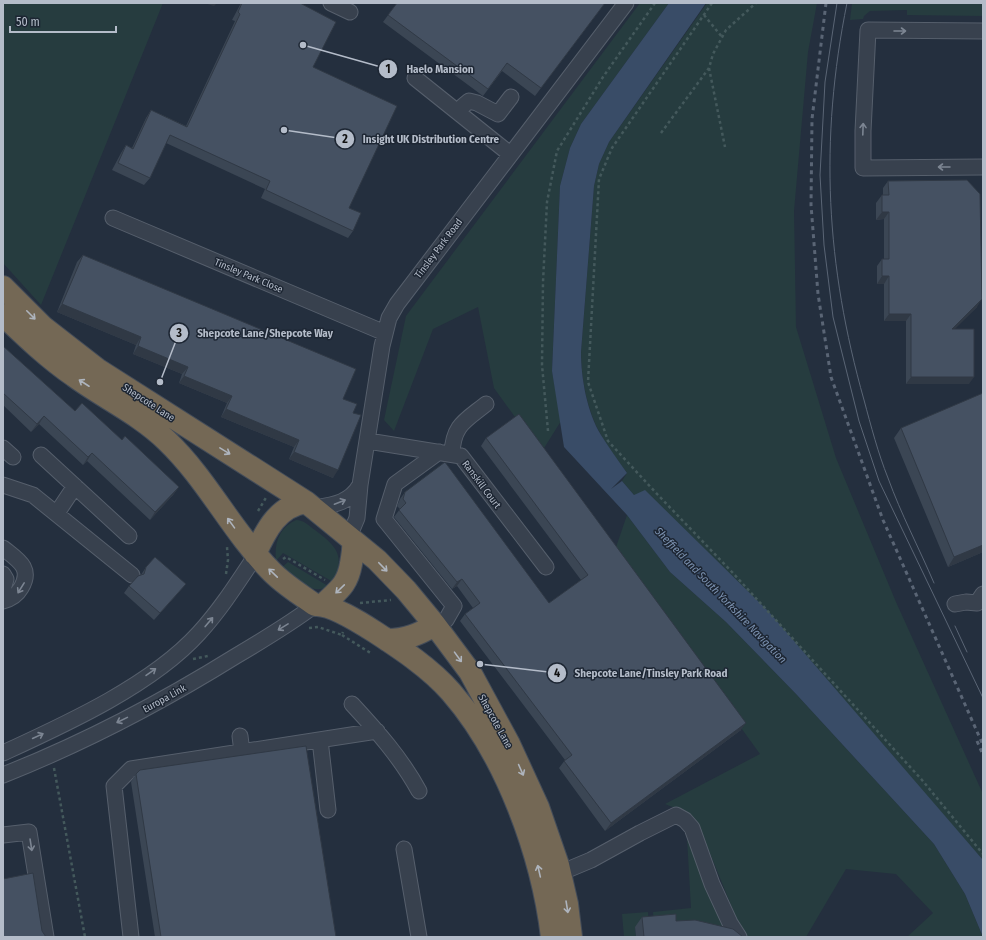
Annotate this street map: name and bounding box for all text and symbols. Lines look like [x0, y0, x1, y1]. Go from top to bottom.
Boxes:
scale bar [10, 8, 116, 34]
text: 50 m [16, 15, 40, 29]
one-way arrow [893, 27, 906, 35]
callout: Haelo Mansion [378, 57, 481, 80]
text: 1 [385, 62, 391, 76]
text: Haelo Mansion [406, 63, 474, 76]
one-way arrow [860, 123, 867, 136]
callout: Insight UK Distribution Centre [335, 128, 507, 151]
text: 2 [341, 132, 348, 146]
text: Insight UK Distribution Centre [363, 133, 500, 146]
one-way arrow [938, 164, 951, 171]
street label: Tinsley Park Road [412, 216, 465, 281]
street label: Tinsley Park Close [213, 256, 285, 296]
one-way arrow [26, 310, 36, 320]
callout: Shepcote Lane/Shepcote Way [169, 321, 341, 344]
text: 3 [175, 326, 182, 340]
text: Shepcote Lane/Shepcote Way [197, 327, 334, 340]
one-way arrow [78, 378, 90, 386]
street label: Shepcote Lane [120, 382, 177, 424]
one-way arrow [219, 447, 231, 455]
street label: Ranskill Court [459, 458, 504, 511]
one-way arrow [334, 498, 346, 506]
one-way arrow [227, 518, 235, 529]
water label: Sheffield and South Yorkshire Navigation [651, 524, 789, 666]
one-way arrow [378, 562, 388, 572]
one-way arrow [268, 568, 278, 578]
one-way arrow [17, 582, 25, 593]
one-way arrow [335, 584, 345, 594]
one-way arrow [204, 616, 213, 627]
one-way arrow [278, 623, 289, 632]
one-way arrow [454, 651, 463, 662]
callout: Shepcote Lane/Tinsley Park Road [547, 662, 736, 685]
text: 4 [554, 666, 560, 680]
text: Shepcote Lane/Tinsley Park Road [575, 667, 727, 680]
one-way arrow [146, 668, 157, 676]
street label: Europa Link [141, 682, 189, 716]
street label: Shepcote Lane [475, 692, 515, 751]
one-way arrow [117, 717, 129, 724]
one-way arrow [32, 732, 44, 739]
one-way arrow [518, 764, 526, 776]
one-way arrow [27, 838, 35, 851]
one-way arrow [535, 865, 543, 878]
one-way arrow [563, 900, 571, 913]

